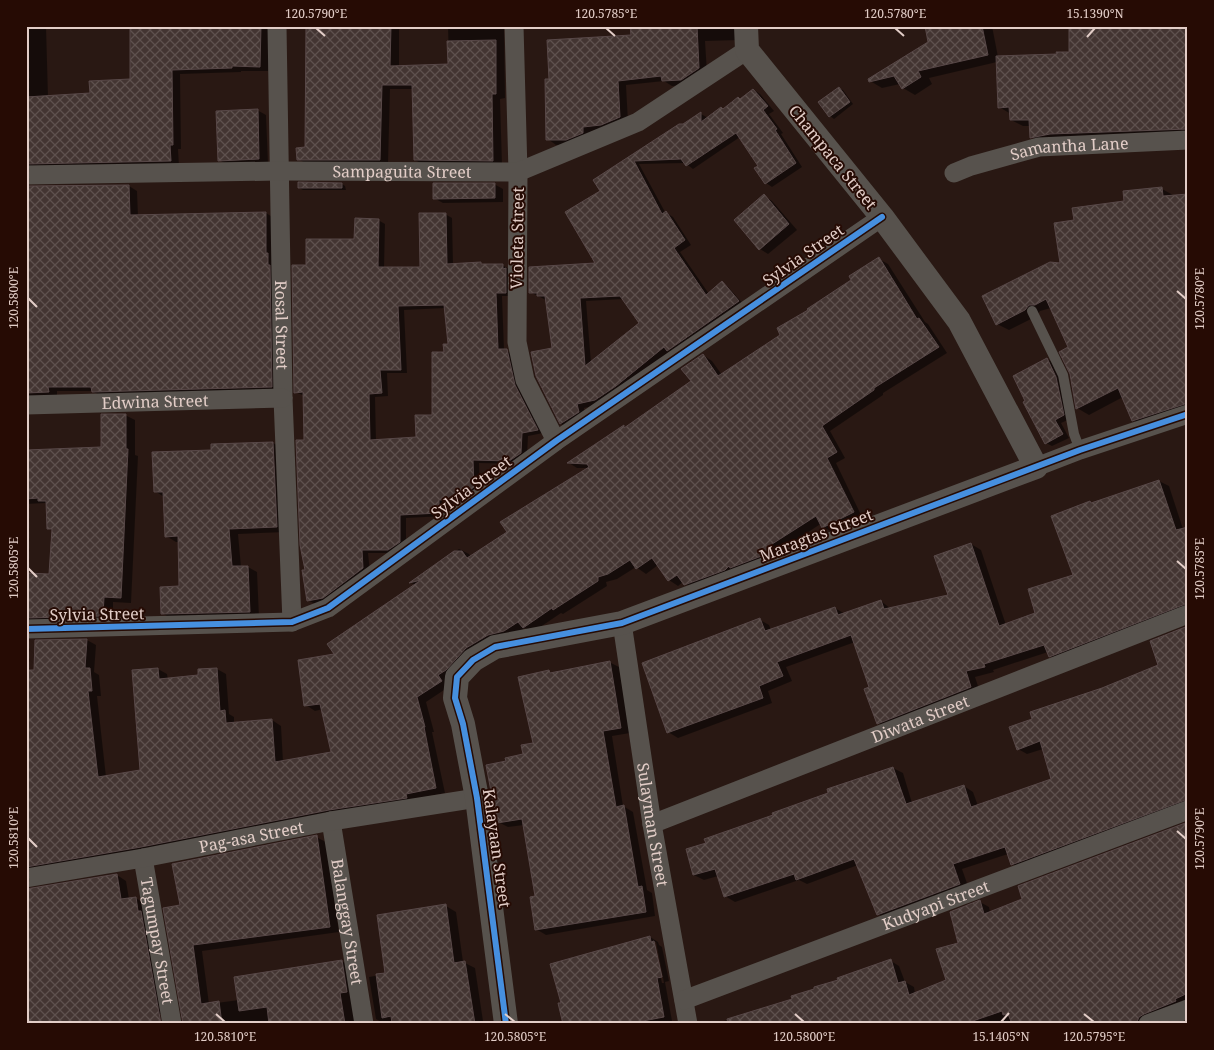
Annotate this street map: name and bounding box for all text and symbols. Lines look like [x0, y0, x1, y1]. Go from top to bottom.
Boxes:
text: 120.5790°E [285, 5, 347, 22]
text: 120.5785°E [575, 5, 637, 22]
text: 120.5780°E [864, 5, 926, 22]
text: 15.1390°N [1066, 5, 1124, 22]
street label: Champaca Street [784, 100, 882, 214]
street label: Samantha Lane [1008, 132, 1129, 166]
street label: Sampaguita Street [332, 160, 472, 183]
street label: Violeta Street [505, 186, 529, 289]
street label: Sylvia Street [758, 219, 848, 291]
text: 120.5800°E [5, 267, 22, 329]
text: 120.5780°E [1191, 268, 1208, 330]
street label: Rosal Street [270, 280, 294, 370]
street label: Edwina Street [101, 389, 209, 414]
street label: Sylvia Street [426, 450, 516, 524]
street label: Maragtas Street [756, 503, 876, 567]
text: 120.5805°E [5, 537, 22, 599]
text: 120.5785°E [1191, 538, 1208, 600]
street label: Sylvia Street [50, 602, 145, 626]
street label: Diwata Street [868, 690, 972, 748]
street label: Sulayman Street [632, 761, 674, 889]
street label: Kalayaan Street [478, 787, 516, 909]
text: 120.5810°E [5, 807, 22, 869]
text: 120.5790°E [1191, 808, 1208, 870]
street label: Pag-asa Street [197, 816, 306, 858]
street label: Balanggay Street [326, 857, 369, 987]
street label: Tagumpay Street [136, 875, 179, 1006]
street label: Kudyapi Street [879, 875, 993, 935]
text: 120.5810°E [194, 1028, 256, 1045]
text: 120.5805°E [484, 1028, 546, 1045]
text: 120.5800°E [773, 1028, 835, 1045]
text: 15.1405°N [972, 1028, 1030, 1045]
text: 120.5795°E [1063, 1028, 1125, 1045]

